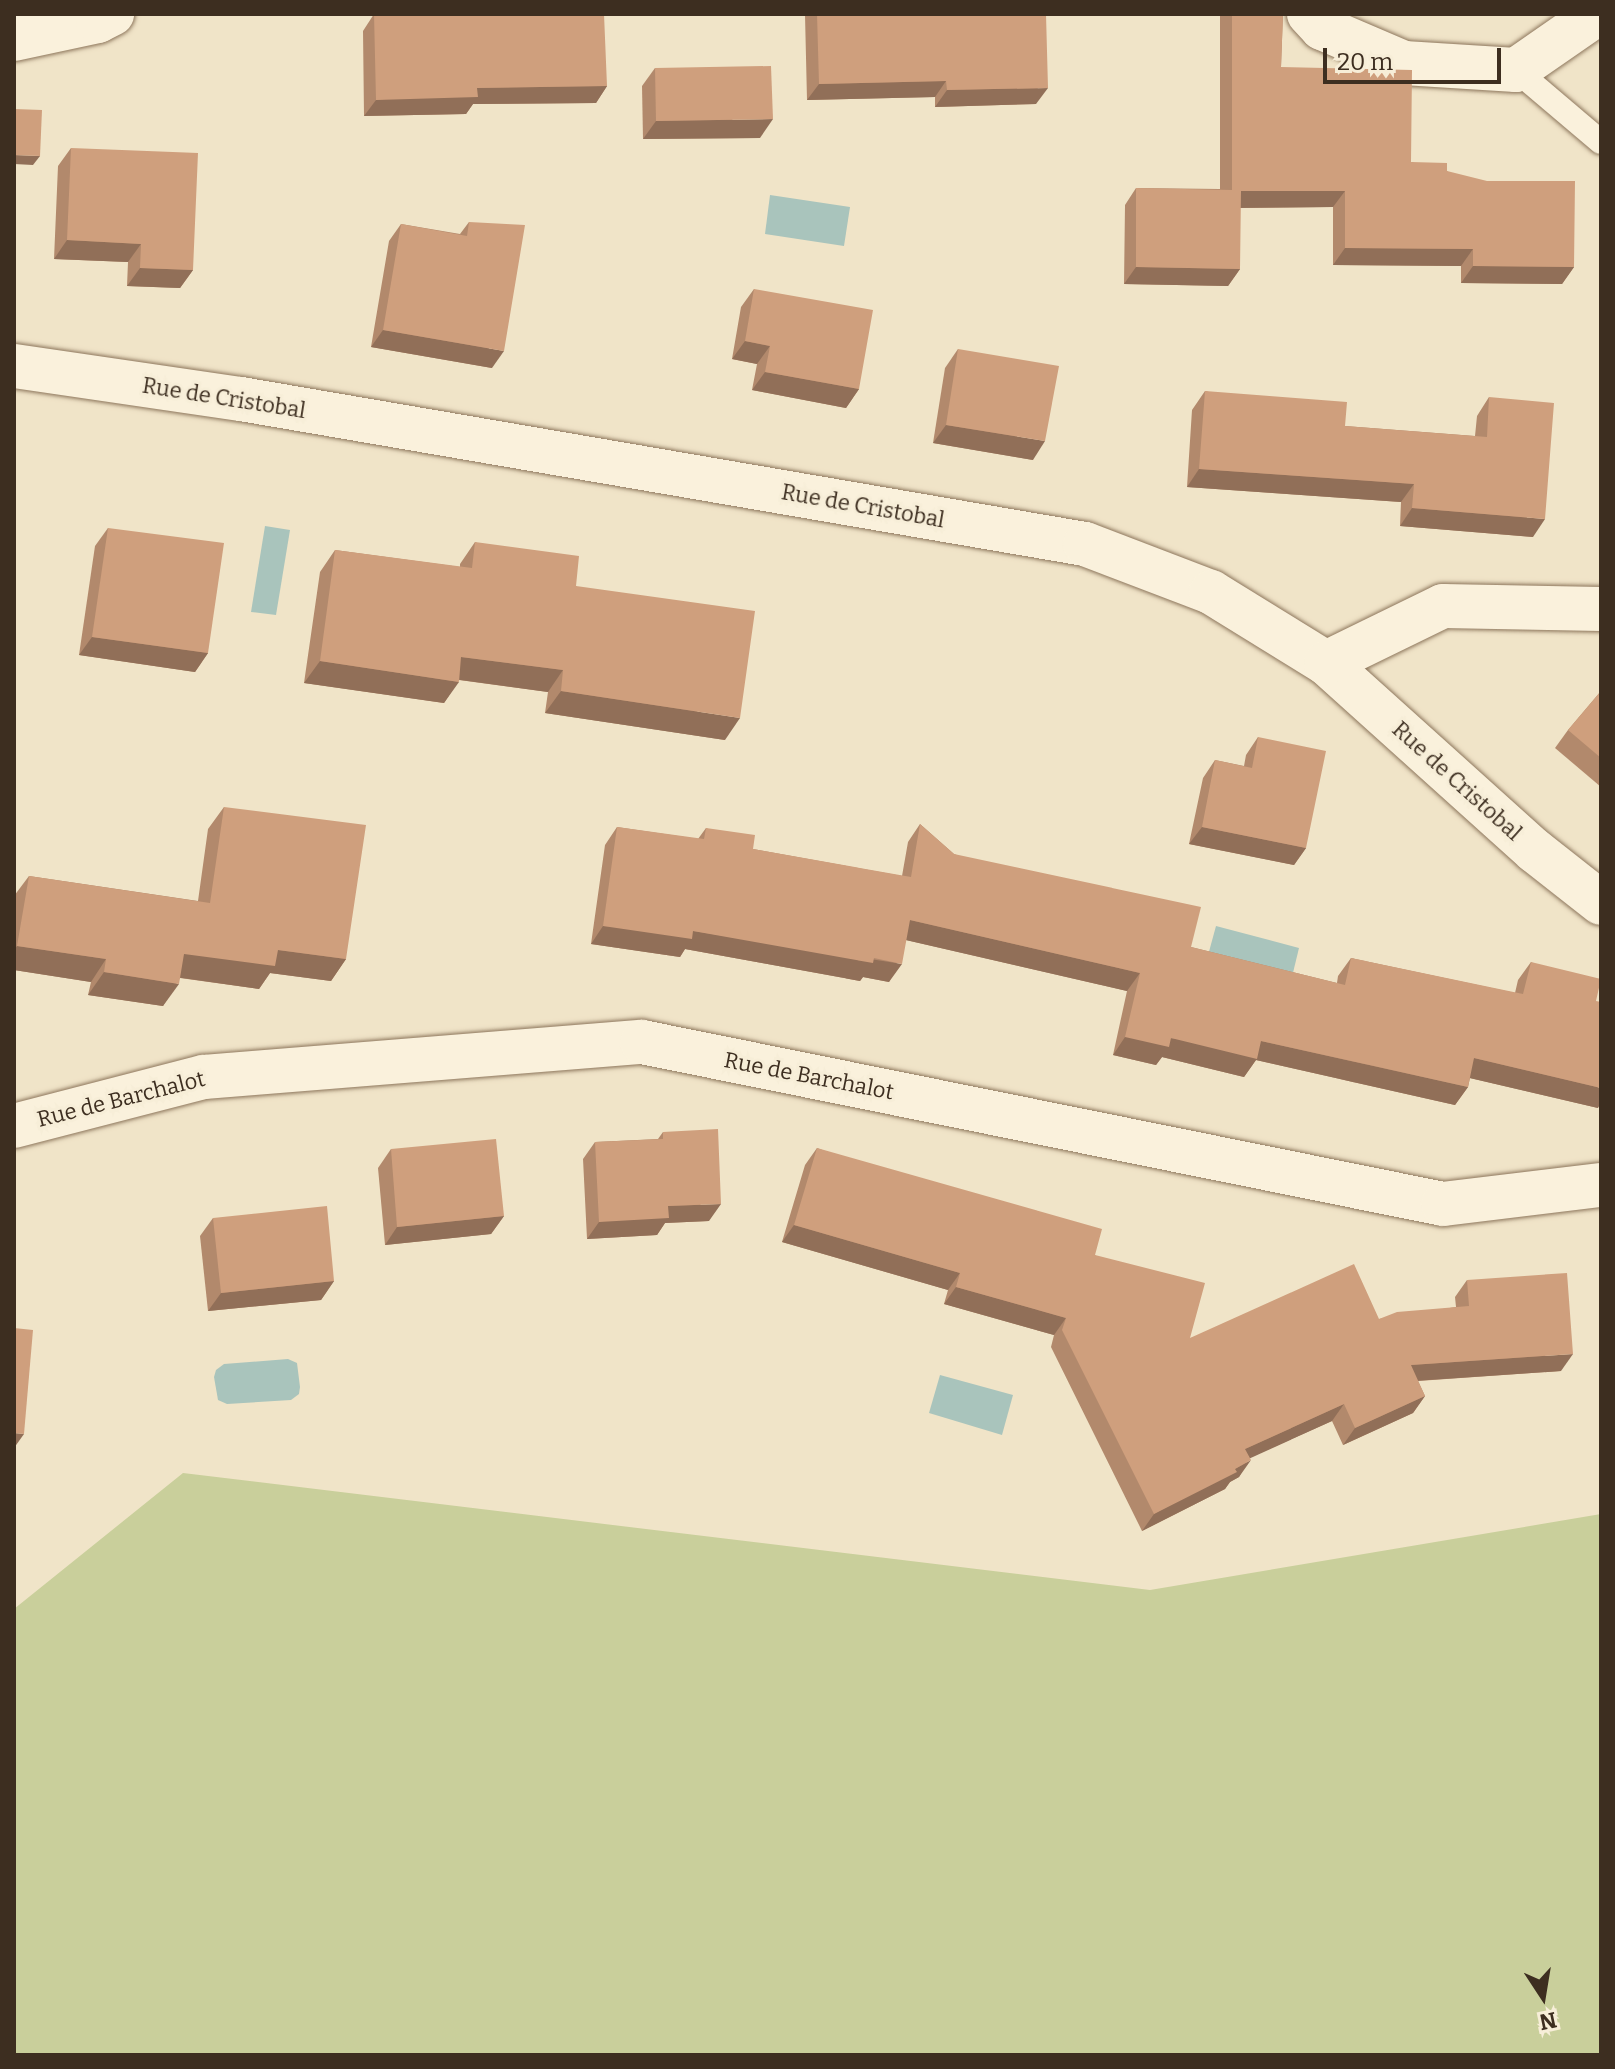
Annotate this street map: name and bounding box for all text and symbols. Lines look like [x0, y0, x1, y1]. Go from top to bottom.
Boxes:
scale bar [1327, 32, 1505, 82]
text: 20 m [1337, 48, 1393, 76]
street label: Rue de Cristobal [140, 372, 308, 424]
street label: Rue de Cristobal [779, 479, 947, 533]
street label: Rue de Cristobal [1387, 716, 1527, 846]
street label: Rue de Barchalot [722, 1047, 896, 1105]
street label: Rue de Barchalot [34, 1065, 208, 1133]
north arrow [1503, 1957, 1583, 2037]
text: N [1537, 2006, 1559, 2036]

